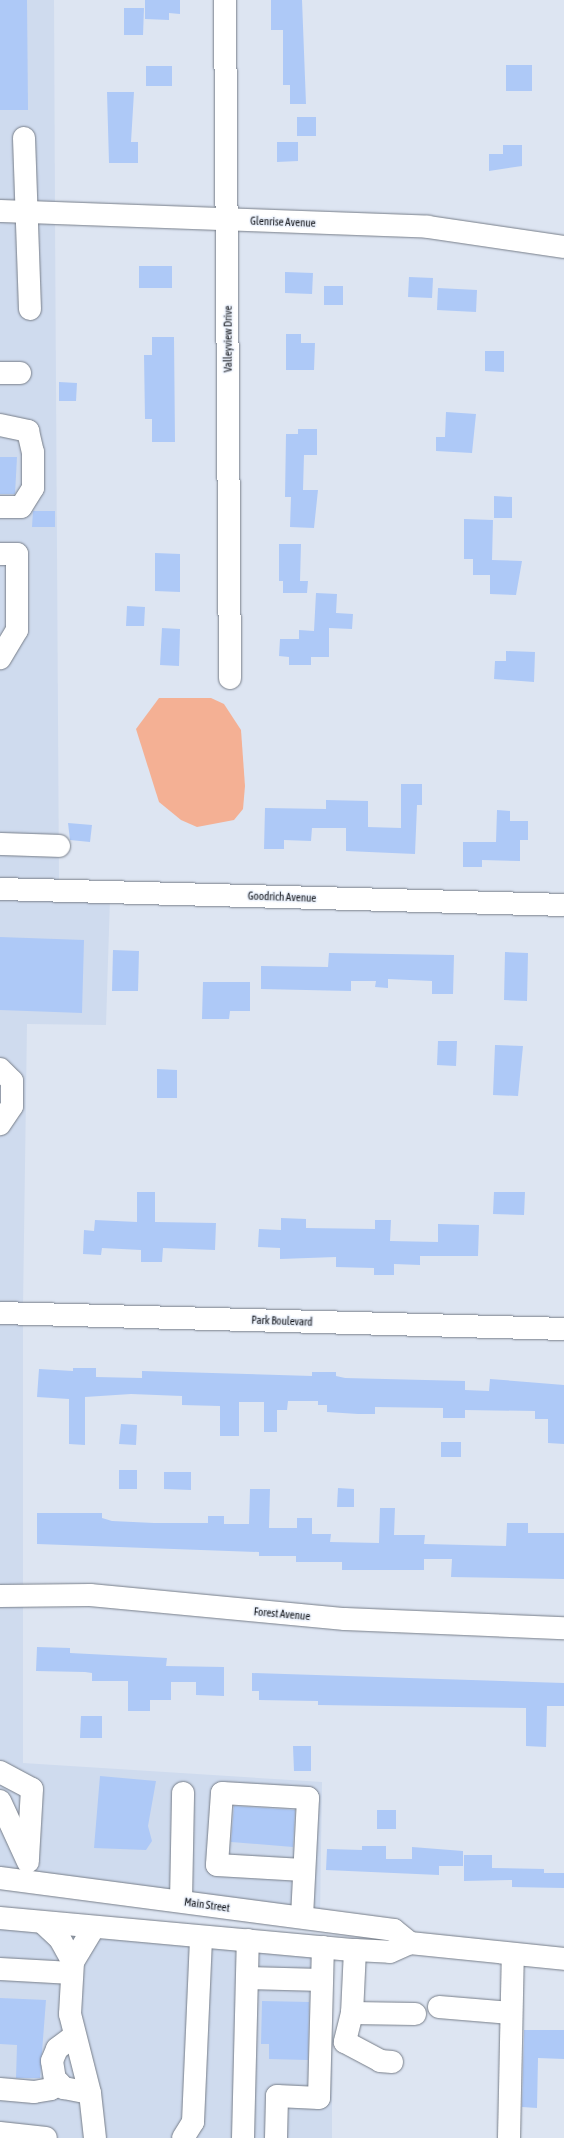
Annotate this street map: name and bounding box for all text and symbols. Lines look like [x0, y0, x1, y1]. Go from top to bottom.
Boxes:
street label: Glenrise Avenue [250, 214, 316, 230]
street label: Valleyview Drive [221, 306, 235, 372]
street label: Goodrich Avenue [248, 889, 316, 905]
street label: Park Boulevard [251, 1313, 313, 1329]
street label: Forest Avenue [253, 1605, 311, 1623]
street label: Main Street [183, 1895, 231, 1915]

